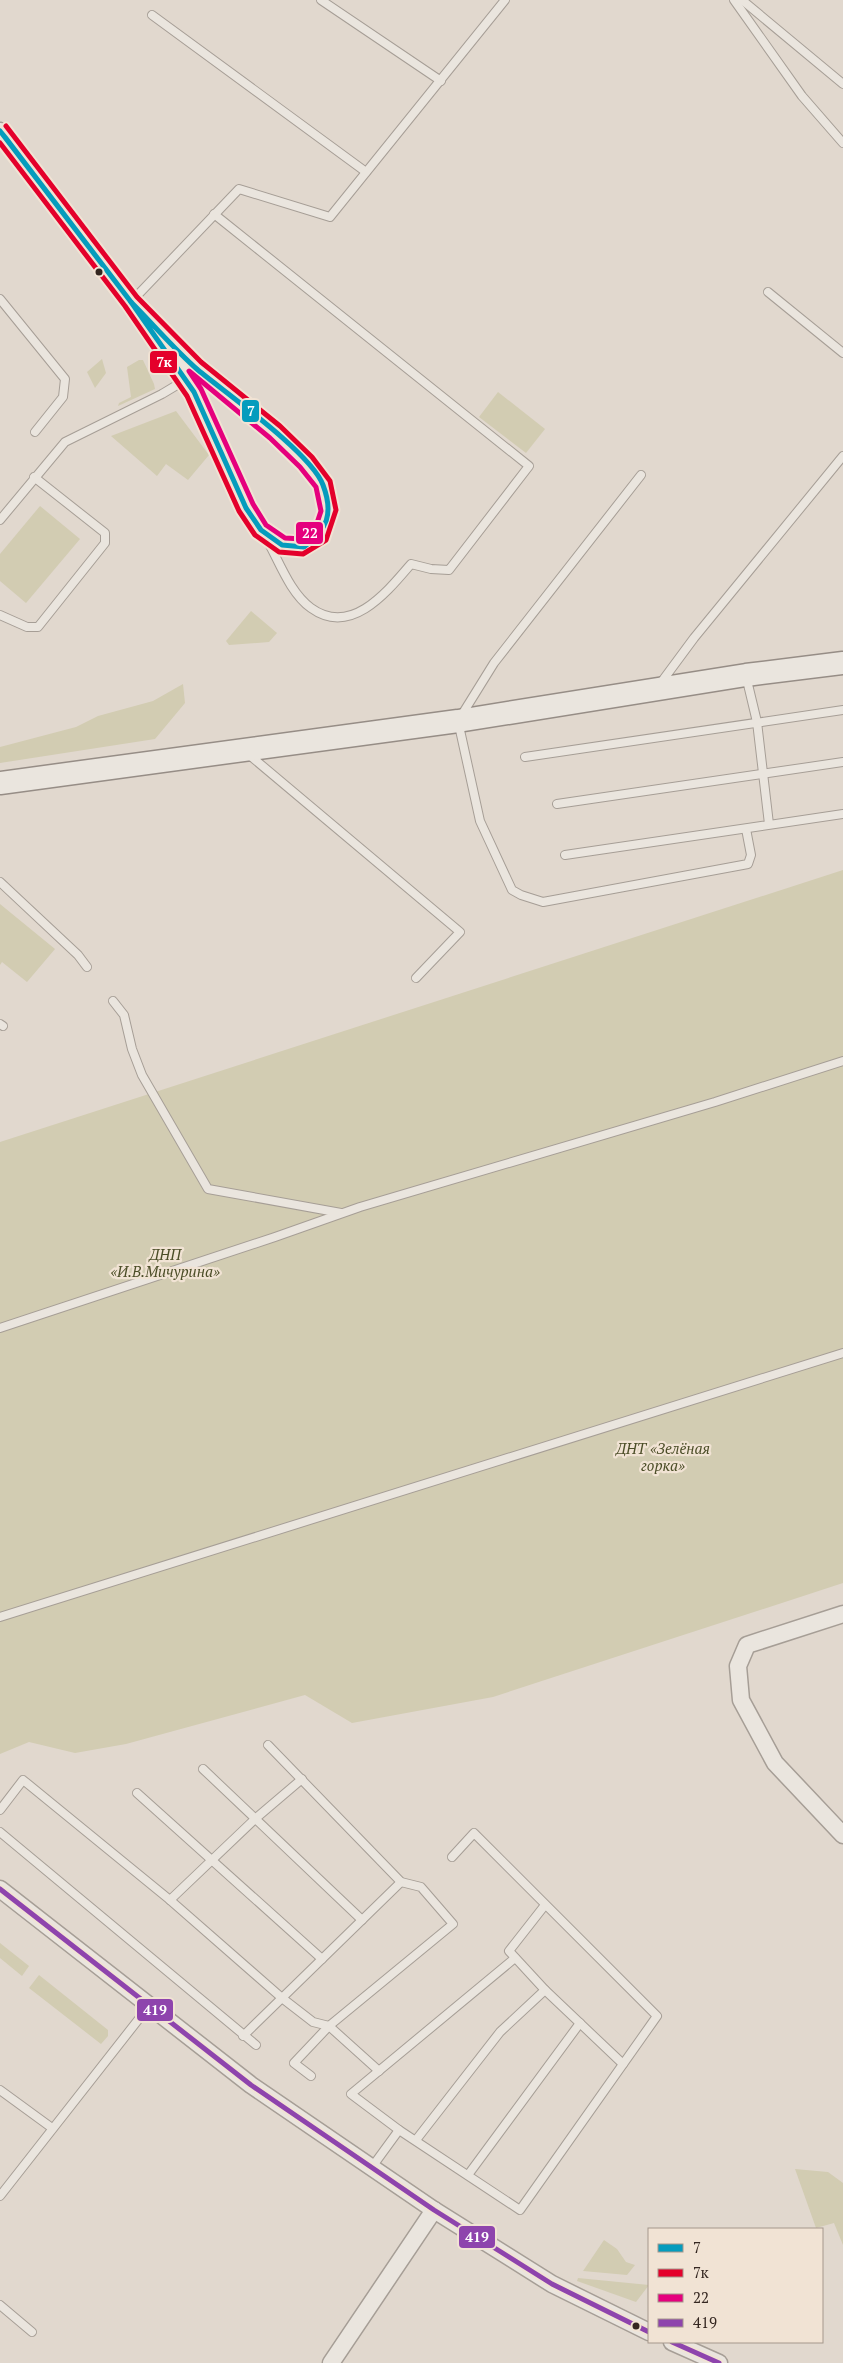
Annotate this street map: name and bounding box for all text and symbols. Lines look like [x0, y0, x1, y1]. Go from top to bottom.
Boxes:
unlabelled marker [94, 267, 104, 277]
line badge: 7к [149, 350, 178, 374]
text: 7к [156, 352, 172, 371]
line badge: 7 [241, 399, 260, 423]
text: 7 [247, 401, 255, 420]
line badge: 22 [295, 521, 324, 545]
text: 22 [302, 523, 318, 542]
park label: ДНП «И.В.Мичурина» [110, 1244, 220, 1281]
park label: ДНТ «Зелёная горка» [615, 1438, 710, 1475]
line badge: 419 [136, 1998, 174, 2022]
text: 419 [143, 2000, 167, 2019]
line badge: 419 [458, 2225, 496, 2249]
text: 419 [465, 2227, 489, 2246]
legend [648, 2228, 823, 2343]
text: 7 [693, 2237, 701, 2257]
text: 7к [693, 2262, 709, 2282]
text: 22 [693, 2287, 709, 2307]
text: 419 [693, 2312, 717, 2332]
unlabelled marker [631, 2321, 641, 2331]

